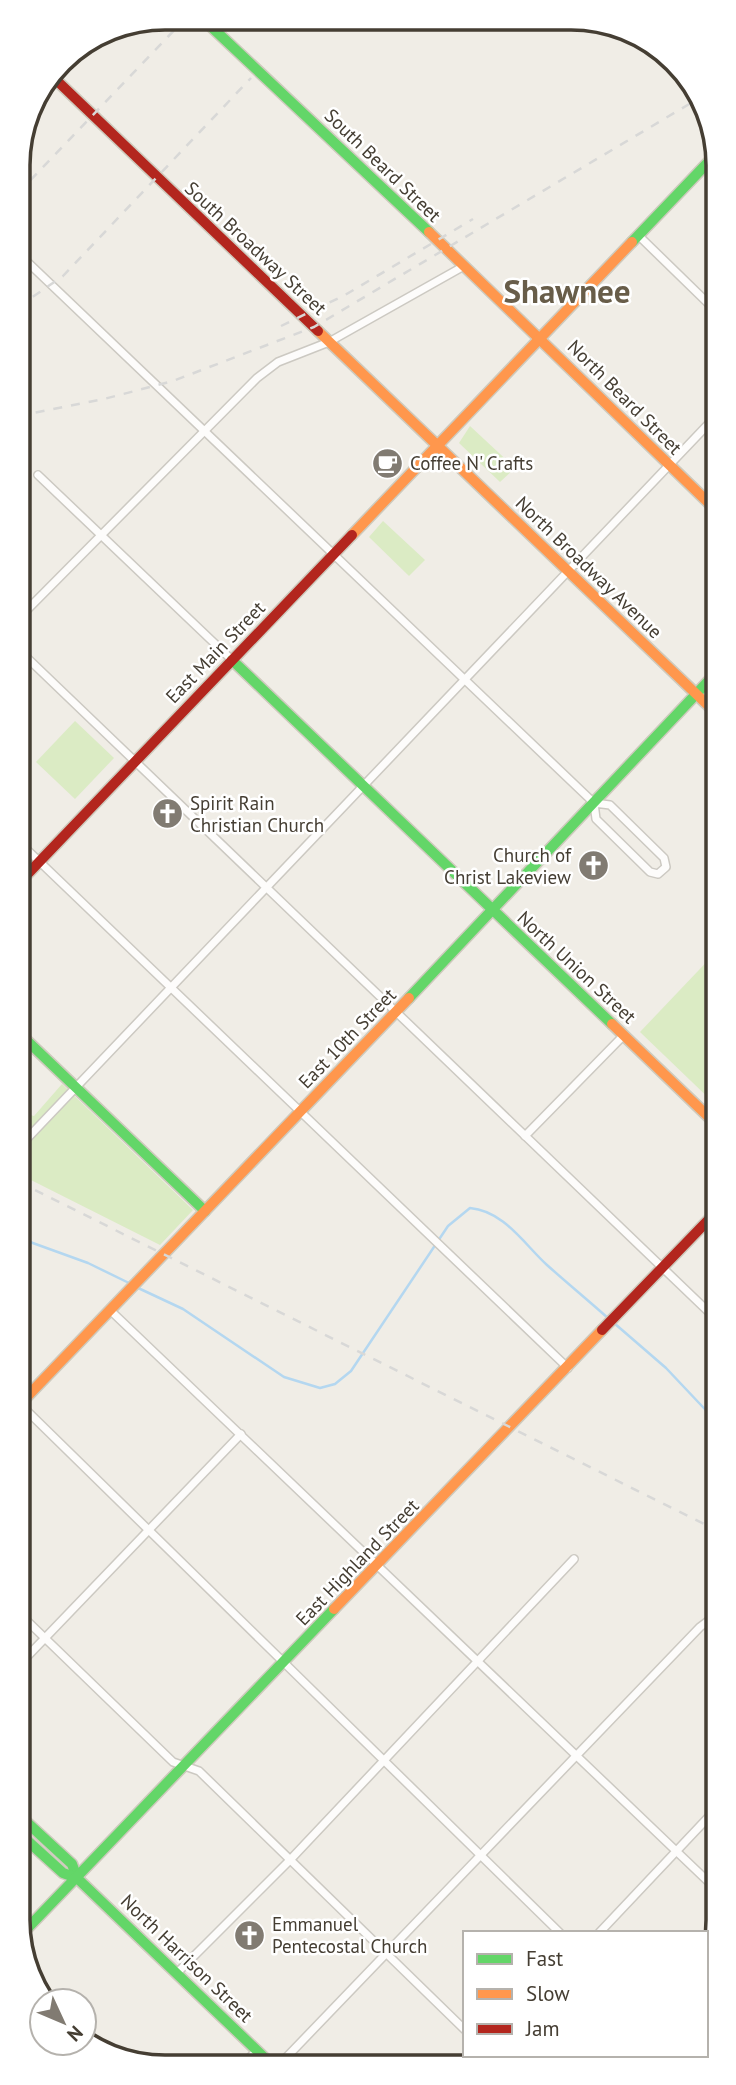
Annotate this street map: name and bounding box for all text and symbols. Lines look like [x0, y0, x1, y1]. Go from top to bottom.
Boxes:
street label: South Beard Street [320, 103, 447, 227]
street label: South Broadway Street [180, 176, 332, 320]
district label: Shawnee [504, 269, 630, 312]
street label: North Beard Street [563, 335, 688, 460]
cafe icon: Coffee N' Crafts [370, 446, 404, 480]
place label: Coffee N' Crafts [410, 451, 533, 475]
street label: North Broadway Avenue [511, 491, 667, 643]
street label: East Main Street [160, 596, 270, 708]
place label: Spirit Rain Christian Church [190, 791, 324, 837]
church icon: Spirit Rain Christian Church [150, 797, 184, 831]
place label: Church of Christ Lakeview [444, 843, 572, 889]
church icon: Church of Christ Lakeview [577, 849, 611, 883]
street label: North Union Street [513, 906, 642, 1029]
street label: East 10th Street [293, 982, 401, 1093]
street label: East Highland Street [290, 1493, 424, 1630]
street label: North Harrison Street [116, 1889, 258, 2028]
place label: Emmanuel Pentecostal Church [272, 1912, 427, 1958]
church icon: Emmanuel Pentecostal Church [232, 1918, 266, 1952]
legend [463, 1931, 708, 2057]
text: Fast [526, 1945, 563, 1972]
text: Slow [526, 1980, 570, 2007]
north arrow [28, 1987, 98, 2057]
text: Jam [525, 2015, 560, 2042]
text: N [62, 2021, 88, 2047]

